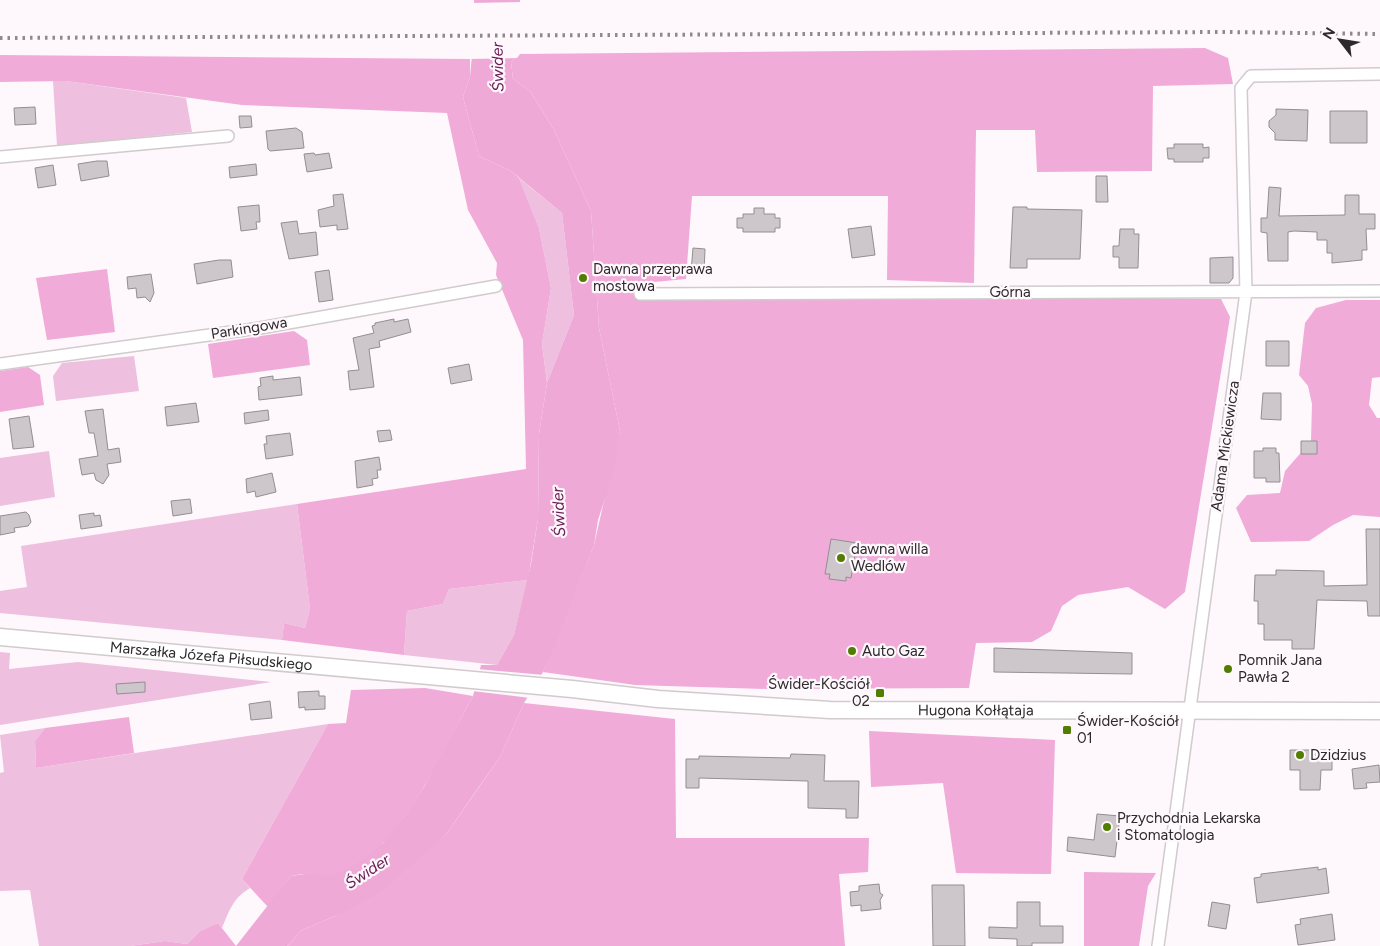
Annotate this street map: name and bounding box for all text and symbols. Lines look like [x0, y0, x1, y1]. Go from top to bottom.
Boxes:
north arrow [1315, 15, 1365, 65]
text: N [1319, 25, 1339, 43]
water label: Świder [488, 41, 507, 92]
place label: Dawna przeprawa mostowa [593, 260, 713, 295]
marker: Dawna przeprawa mostowa [577, 272, 589, 284]
street label: Górna [989, 283, 1031, 301]
street label: Parkingowa [210, 313, 288, 343]
street label: Adama Mickiewicza [1207, 379, 1243, 513]
water label: Świder [548, 486, 569, 537]
place label: dawna willa Wedlów [851, 540, 928, 575]
marker: dawna willa Wedlów [835, 552, 847, 564]
street label: Marszałka Józefa Piłsudskiego [109, 638, 313, 674]
place label: Auto Gaz [862, 642, 925, 660]
marker: Auto Gaz [846, 645, 858, 657]
place label: Pomnik Jana Pawła 2 [1238, 651, 1322, 686]
marker: Pomnik Jana Pawła 2 [1222, 663, 1234, 675]
place label: Świder-Kościół 02 [768, 675, 870, 710]
marker: Świder-Kościół 02 [874, 687, 886, 699]
street label: Hugona Kołłątaja [918, 701, 1034, 719]
place label: Świder-Kościół 01 [1077, 712, 1179, 747]
marker: Świder-Kościół 01 [1061, 724, 1073, 736]
place label: Dzidzius [1310, 746, 1366, 764]
marker: Dzidzius [1294, 749, 1306, 761]
place label: Przychodnia Lekarska i Stomatologia [1117, 809, 1261, 844]
marker: Przychodnia Lekarska i Stomatologia [1101, 821, 1113, 833]
water label: Świder [341, 850, 394, 893]

